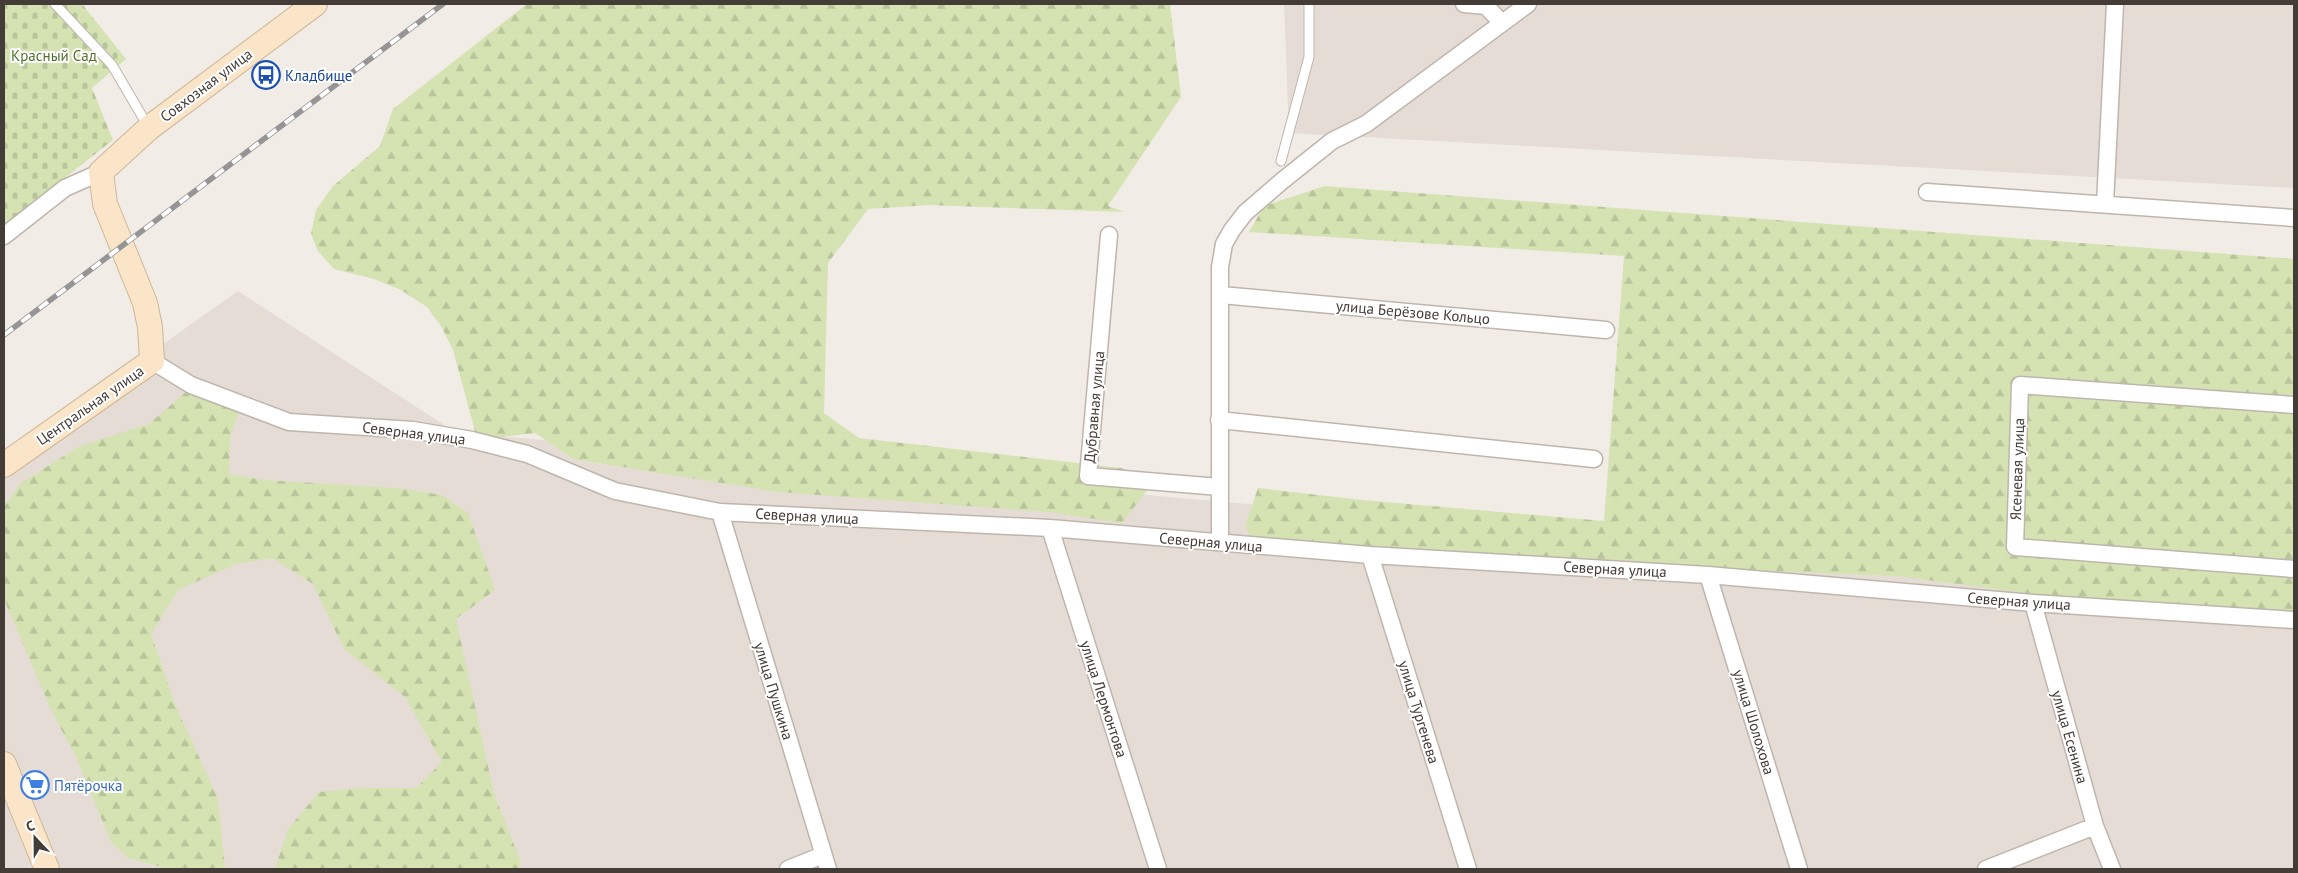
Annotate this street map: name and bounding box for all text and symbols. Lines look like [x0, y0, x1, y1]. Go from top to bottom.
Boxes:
street label: Совхозная улица [156, 44, 256, 126]
park label: Красный Сад [11, 46, 97, 65]
bus stop icon: Кладбище [251, 60, 281, 90]
place label: Кладбище [285, 66, 352, 85]
street label: улица Берёзове Кольцо [1335, 296, 1491, 328]
street label: Дубравная улица [1080, 350, 1108, 464]
street label: Центральная улица [33, 361, 147, 449]
street label: Северная улица [361, 417, 467, 449]
street label: Ясеневая улица [2006, 417, 2028, 521]
street label: Северная улица [755, 504, 859, 528]
street label: Северная улица [1159, 528, 1263, 556]
street label: Северная улица [1563, 557, 1667, 581]
street label: Северная улица [1967, 588, 2071, 614]
street label: улица Лермонтова [1076, 638, 1132, 760]
street label: улица Пушкина [750, 640, 798, 742]
street label: улица Тургенева [1394, 658, 1444, 766]
street label: улица Шолохова [1729, 667, 1779, 777]
street label: улица Есенина [2048, 688, 2092, 786]
supermarket icon: Пятёрочка [20, 770, 50, 800]
place label: Пятёрочка [54, 776, 122, 795]
north arrow [10, 813, 60, 863]
text: С [23, 816, 37, 836]

